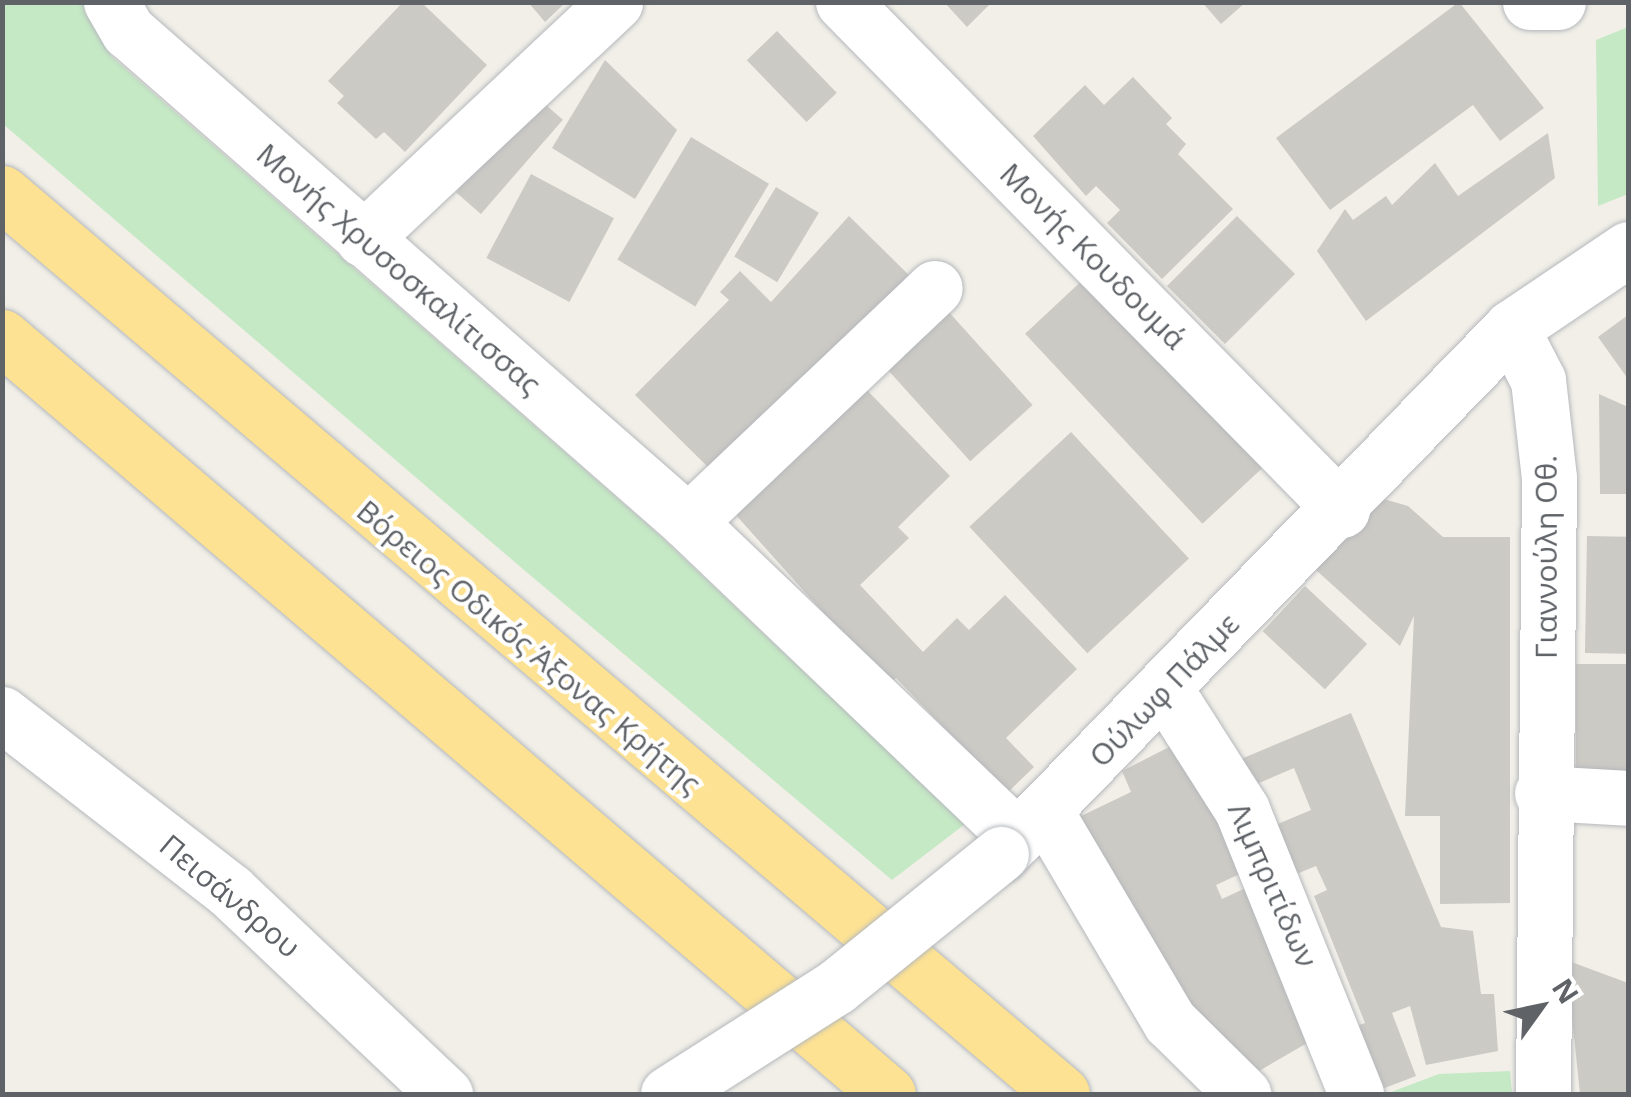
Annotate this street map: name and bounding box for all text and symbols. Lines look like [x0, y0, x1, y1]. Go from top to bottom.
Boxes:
street label: Μονής Χρυσοσκαλίτισσας [250, 136, 548, 402]
street label: Μονής Κουδουμά [993, 156, 1193, 356]
street label: Γιαννούλη Οθ. [1528, 455, 1564, 659]
street label: Βόρειος Οδικός Άξονας Κρήτης [350, 493, 708, 801]
street label: Ούλωφ Πάλμε [1082, 606, 1246, 774]
street label: Λιμπριτίδων [1221, 797, 1325, 973]
street label: Πεισάνδρου [153, 827, 307, 965]
north arrow [1491, 957, 1591, 1057]
text: N [1544, 971, 1588, 1011]

